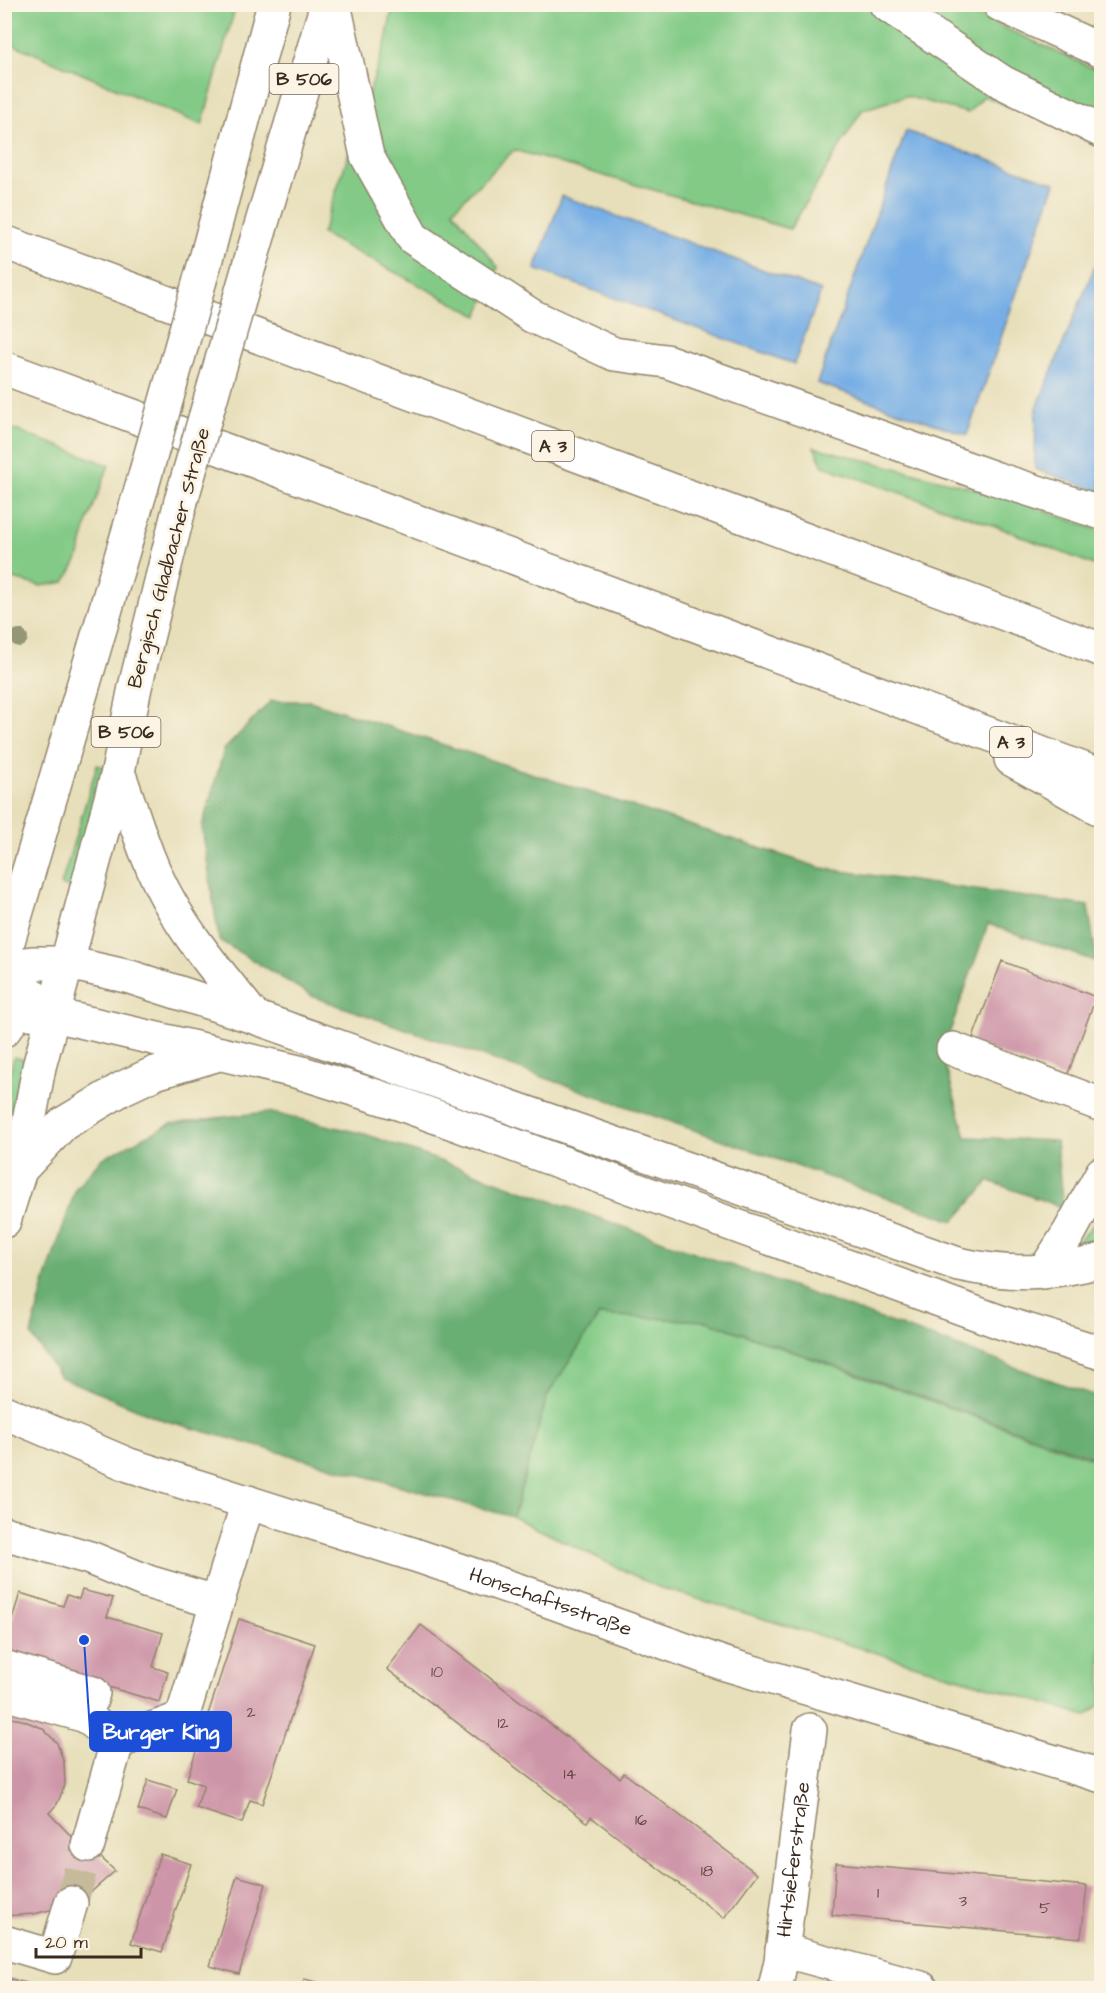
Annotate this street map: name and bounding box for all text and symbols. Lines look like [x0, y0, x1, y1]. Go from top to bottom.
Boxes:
road number: B 506 [270, 64, 338, 94]
street label: Bergisch Gladbacher Straße [121, 425, 218, 692]
road number: A 3 [532, 431, 574, 461]
road number: B 506 [92, 717, 160, 747]
road number: A 3 [990, 727, 1032, 757]
street label: Honschaftsstraße [465, 1561, 636, 1644]
house number: 10 [431, 1661, 443, 1683]
house number: 2 [246, 1701, 256, 1723]
callout: Burger King [90, 1712, 231, 1751]
house number: 12 [497, 1712, 509, 1734]
text: Burger King [103, 1718, 219, 1749]
house number: 14 [564, 1763, 577, 1785]
street label: Hirtsieferstraße [770, 1780, 817, 1939]
house number: 16 [635, 1809, 647, 1831]
house number: 18 [701, 1860, 713, 1882]
house number: 1 [877, 1882, 879, 1904]
house number: 3 [959, 1890, 967, 1912]
house number: 5 [1039, 1897, 1051, 1919]
scale bar [36, 1921, 141, 1959]
text: 20 m [45, 1930, 88, 1955]

